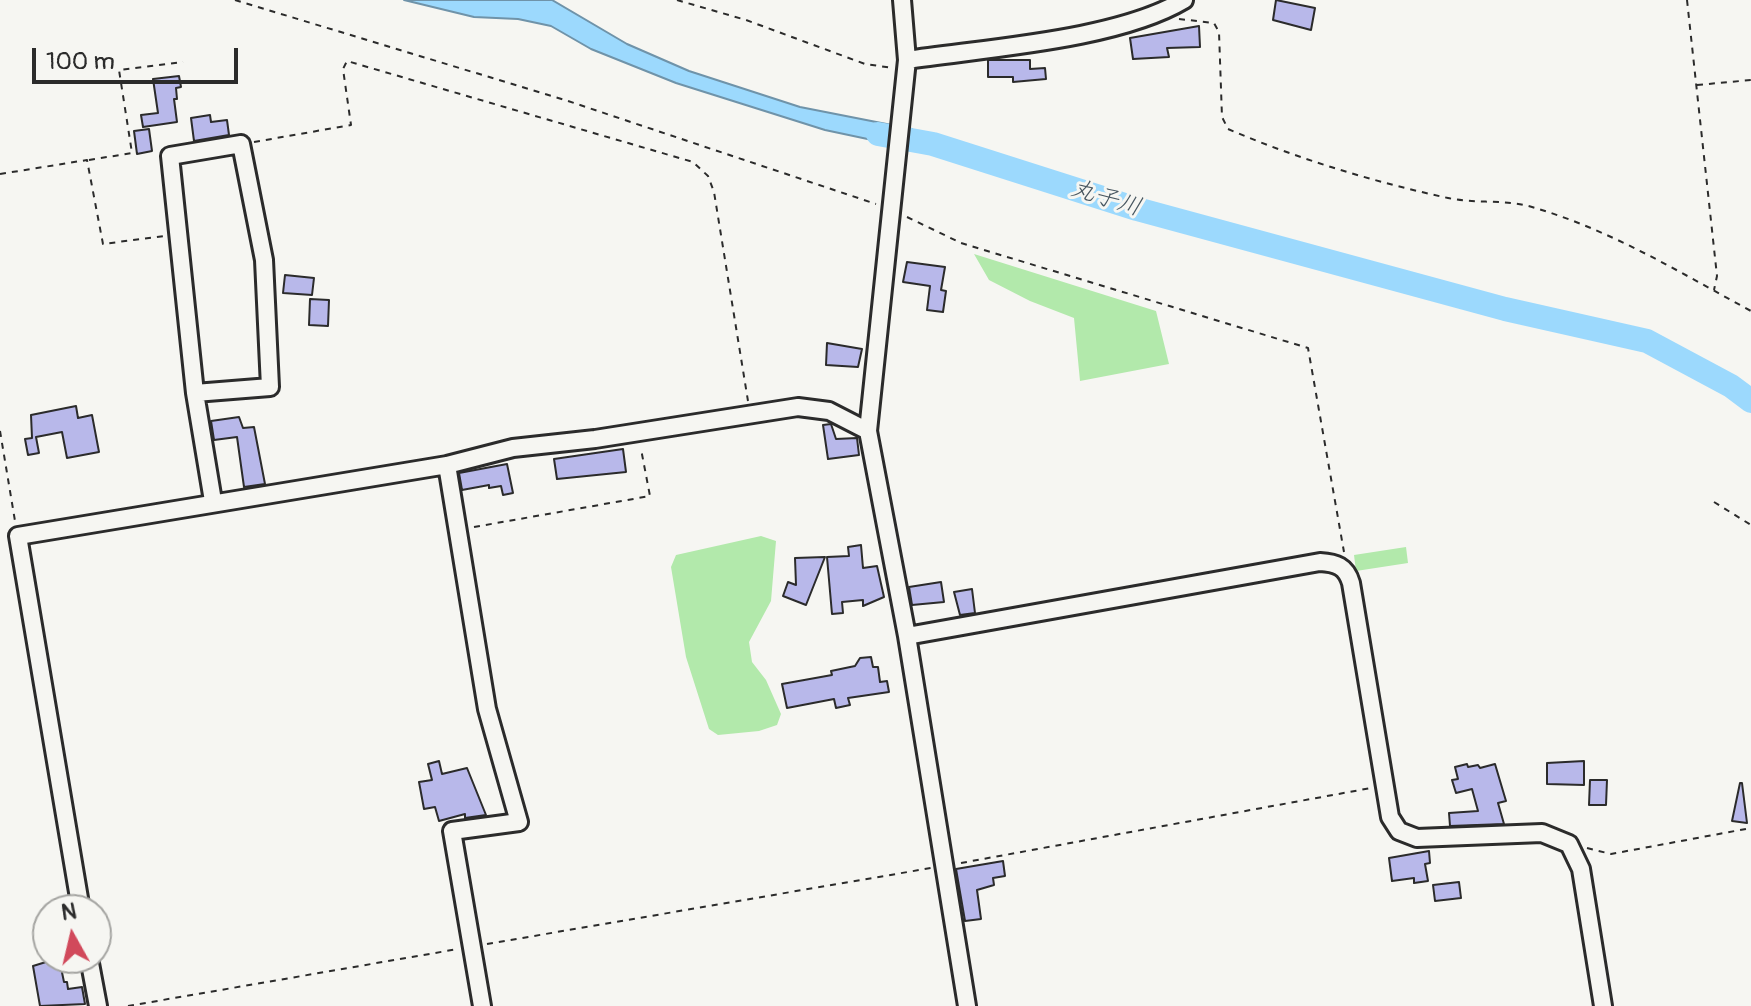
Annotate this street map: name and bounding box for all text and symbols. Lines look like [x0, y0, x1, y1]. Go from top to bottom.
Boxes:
scale bar [36, 32, 242, 82]
text: 100 m [46, 47, 115, 76]
water label: 丸子川 [1067, 175, 1145, 223]
north arrow [32, 894, 112, 974]
text: N [60, 897, 78, 927]

